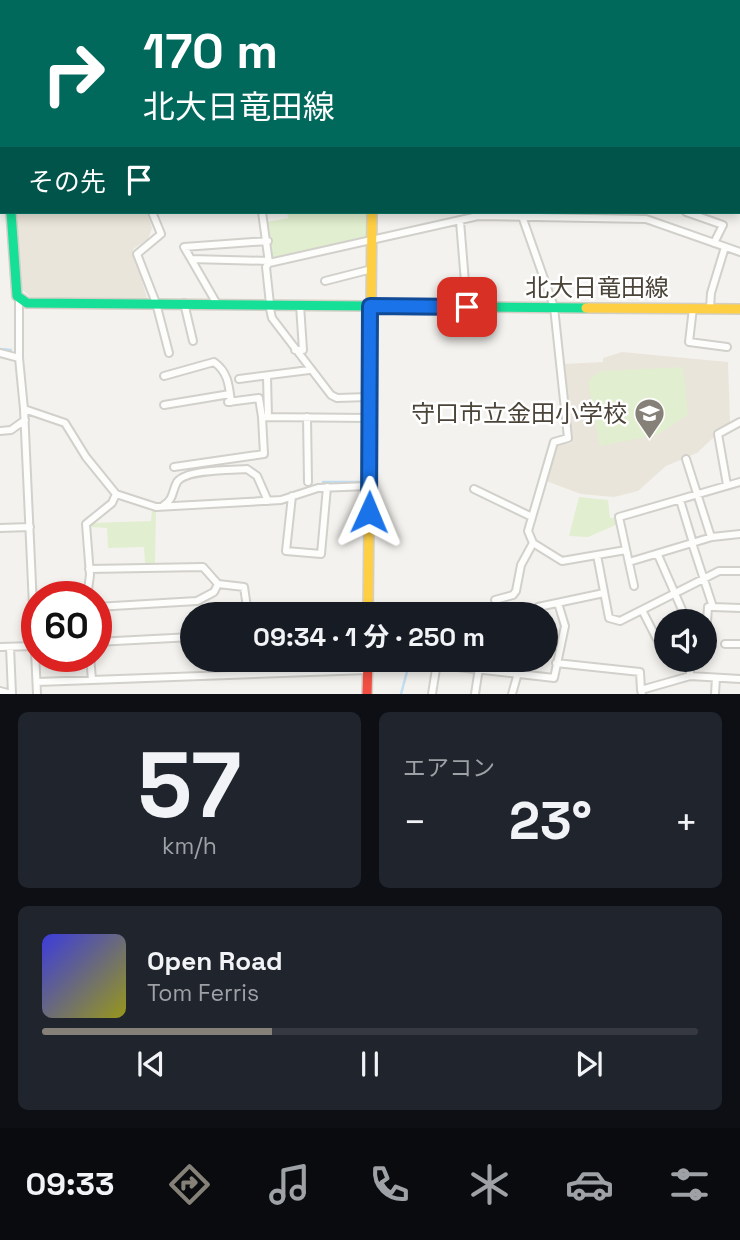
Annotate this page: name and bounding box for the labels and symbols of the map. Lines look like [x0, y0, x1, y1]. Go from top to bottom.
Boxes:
street label: 北大日竜田線 [525, 272, 669, 303]
pin [437, 277, 497, 337]
school or university icon: 守口市立金田小学校 [633, 397, 667, 441]
place label: 守口市立金田小学校 [411, 398, 627, 429]
position arrow [332, 475, 406, 549]
speed limit sign: 60 [21, 581, 112, 672]

